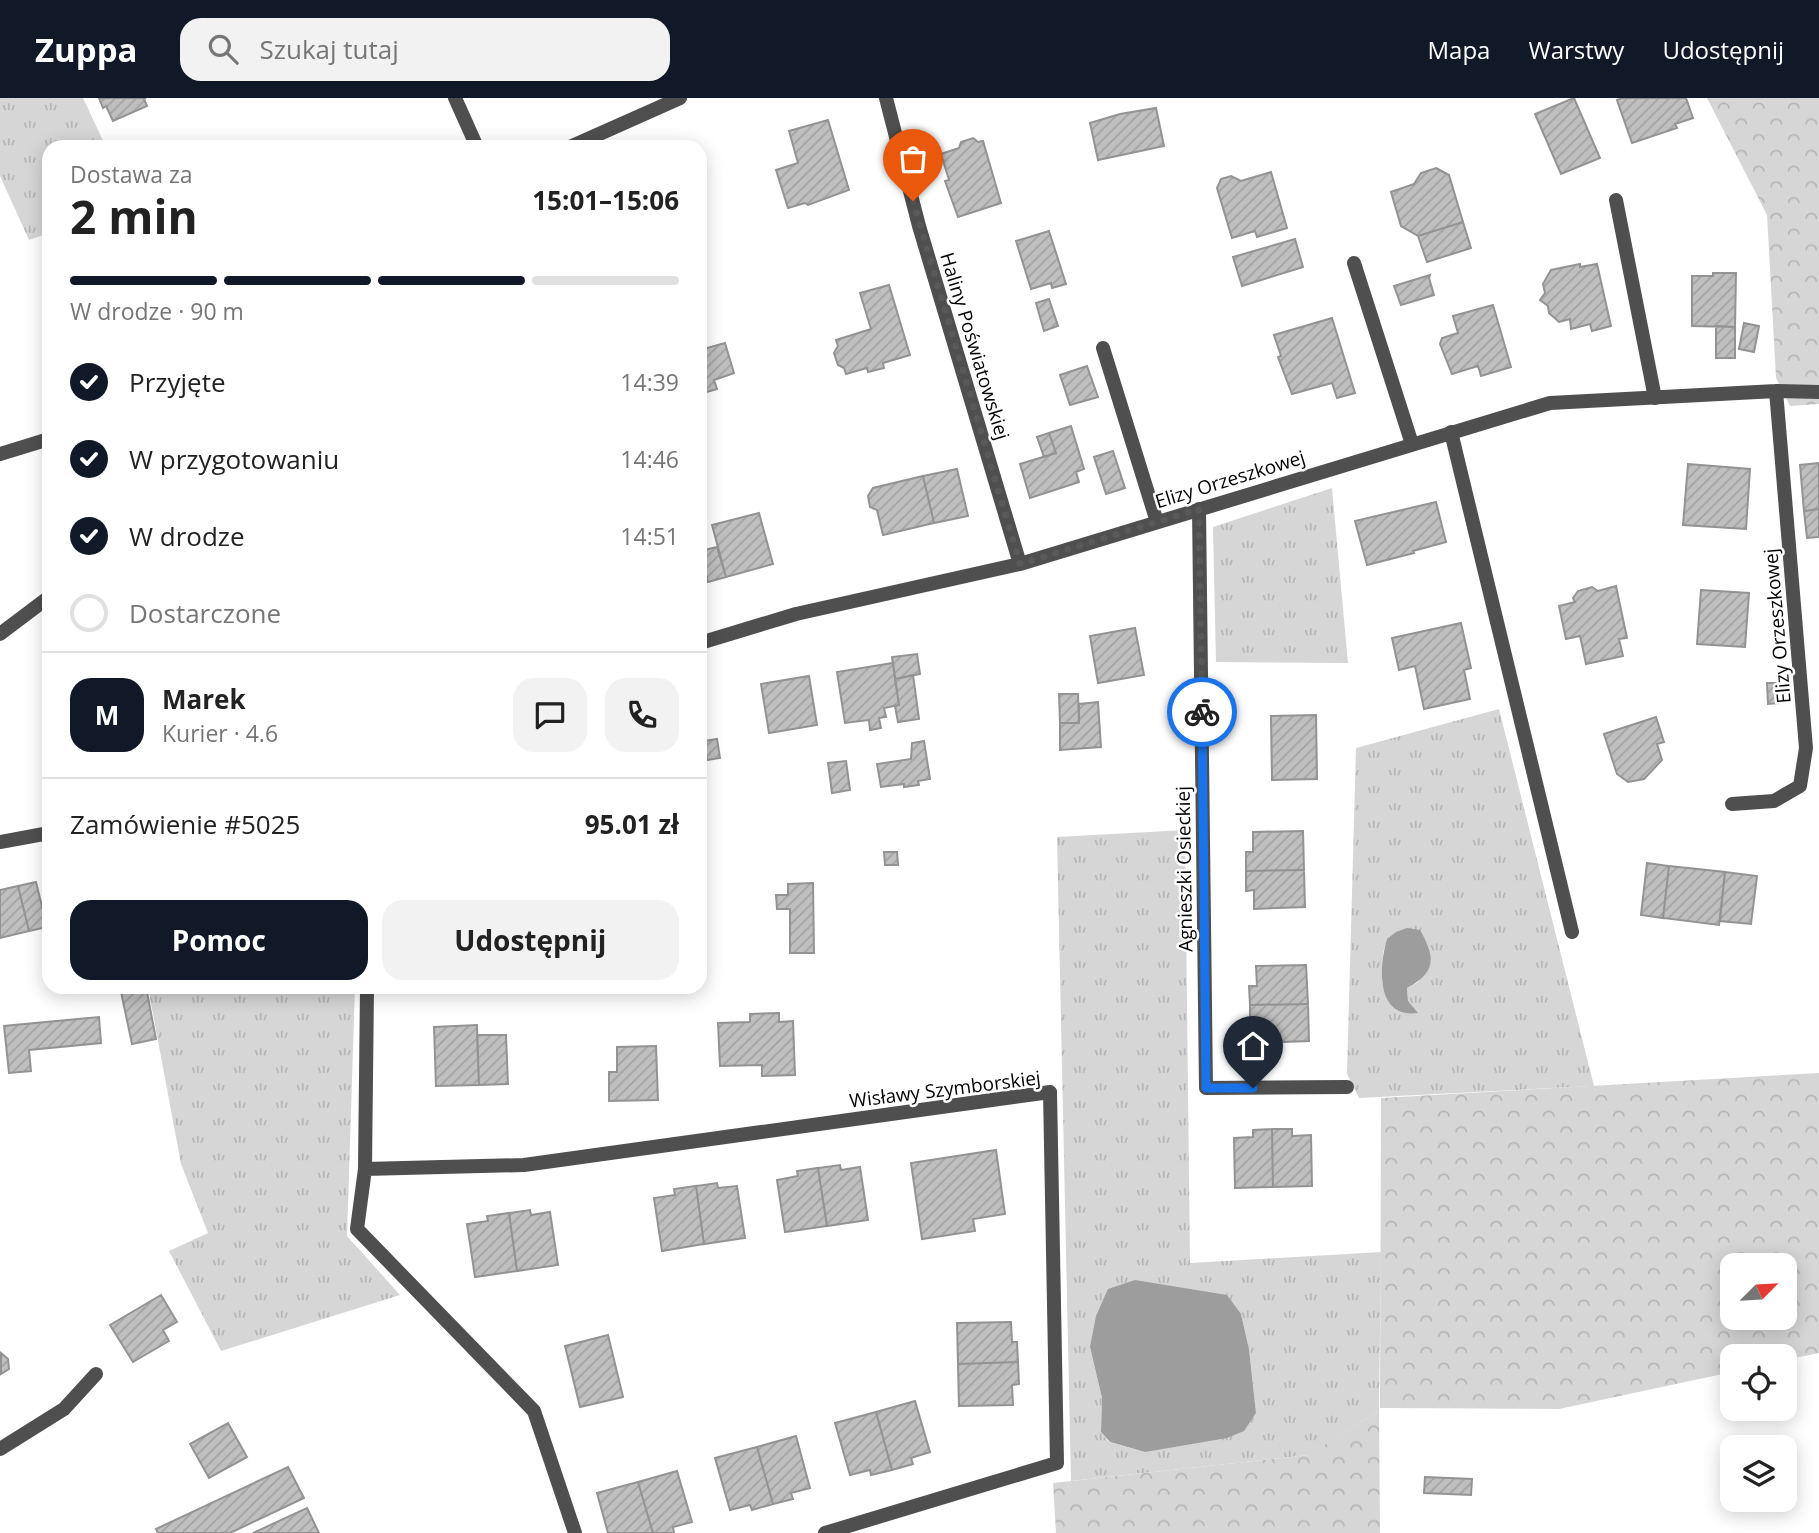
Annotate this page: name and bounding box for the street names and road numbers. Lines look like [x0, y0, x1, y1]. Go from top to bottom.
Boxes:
street label: Haliny Poświatowskiej [934, 249, 1016, 443]
street label: Elizy Orzeszkowej [1152, 444, 1308, 514]
street label: Elizy Orzeszkowej [1757, 548, 1797, 704]
street label: Agnieszki Osieckiej [1170, 786, 1198, 952]
street label: Wisławy Szymborskiej [848, 1064, 1042, 1114]

